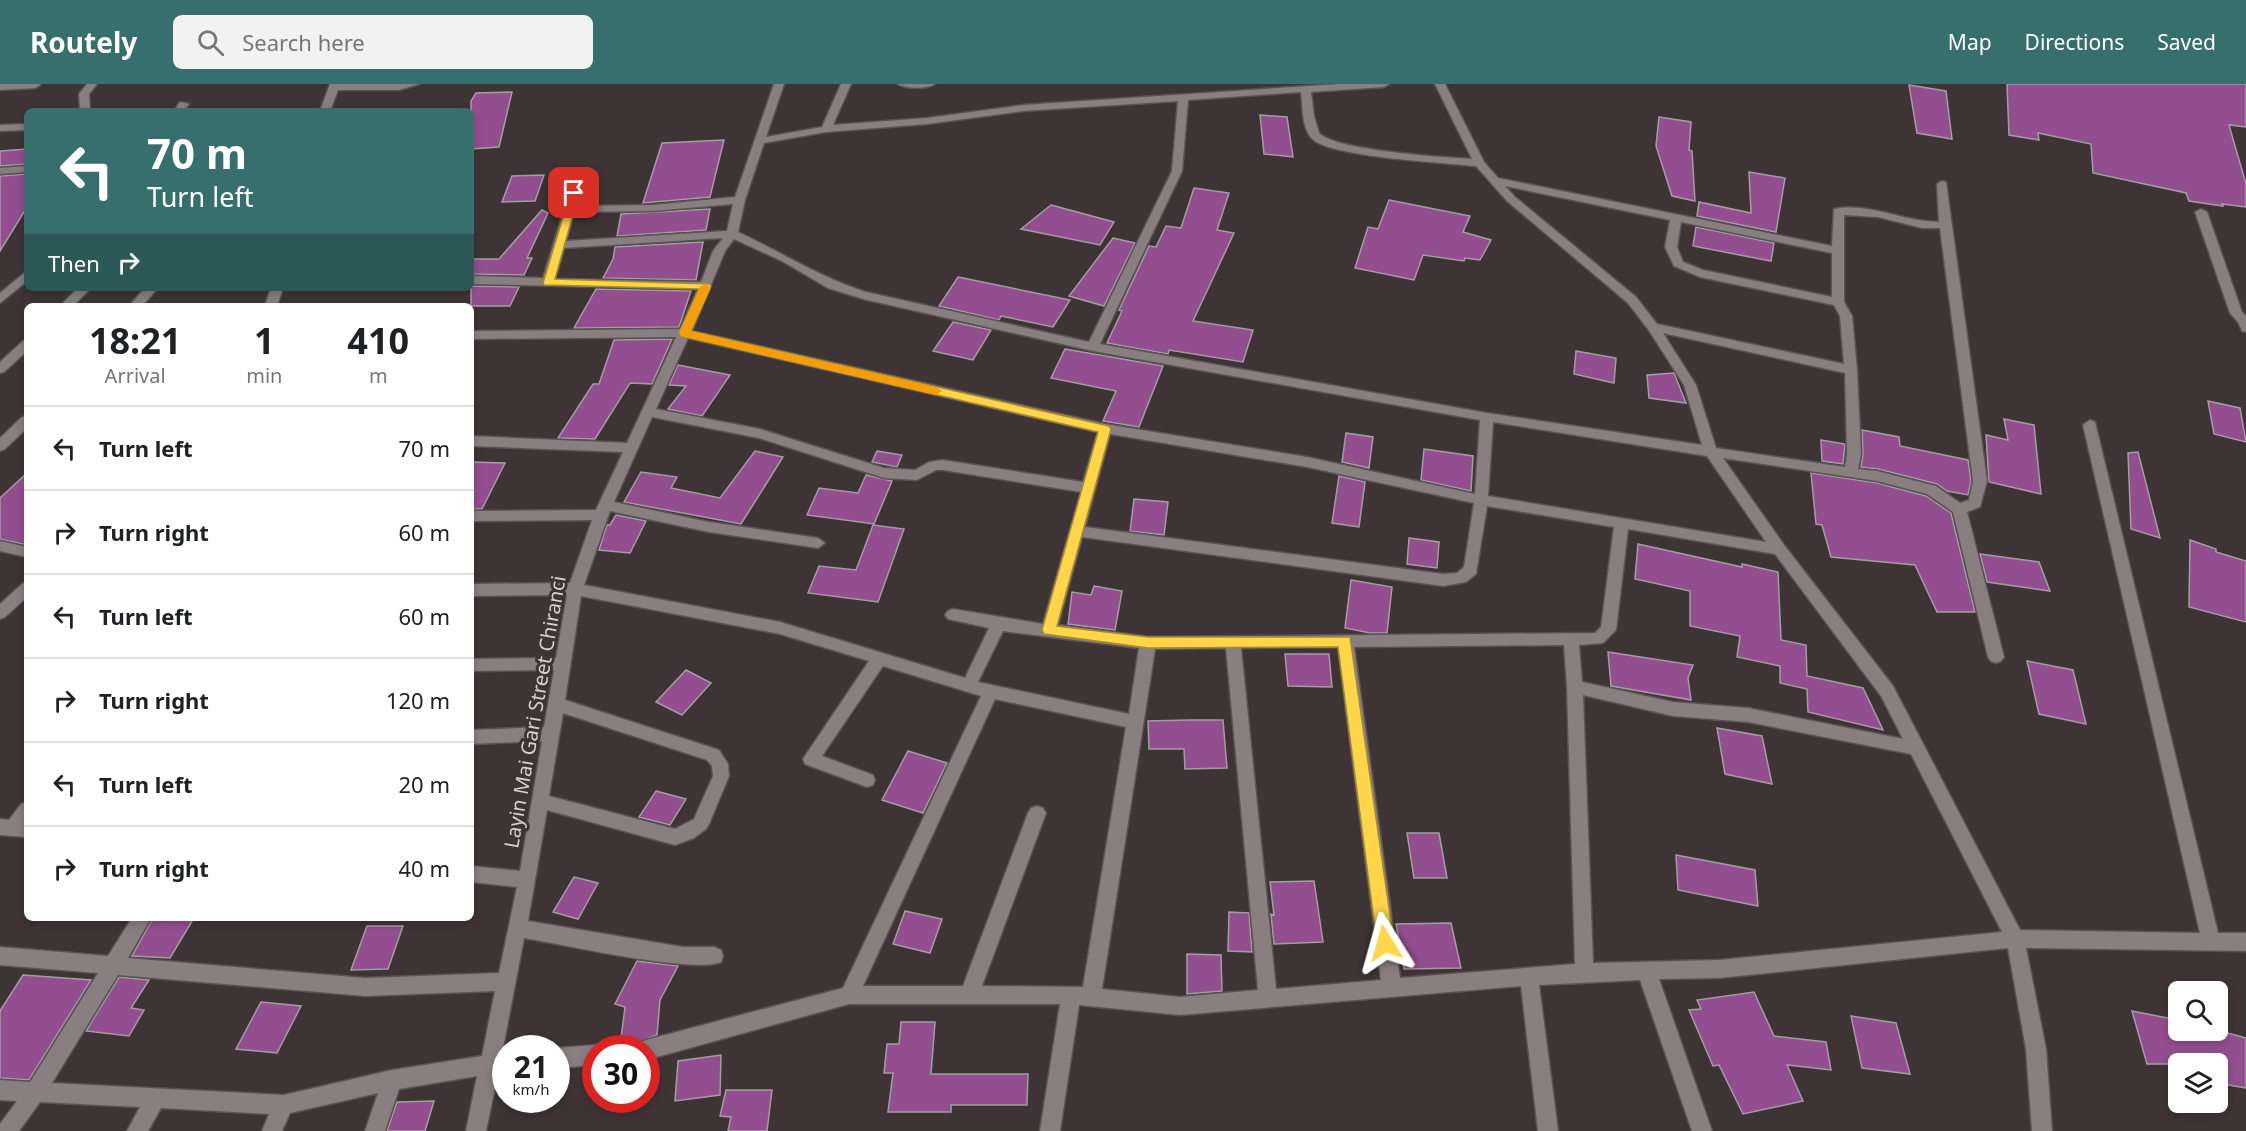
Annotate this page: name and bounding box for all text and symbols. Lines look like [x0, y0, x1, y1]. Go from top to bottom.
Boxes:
search box [173, 15, 593, 69]
text: Routely [30, 23, 137, 61]
icon: search [194, 26, 227, 59]
text: Search here [242, 27, 365, 57]
text: Map [1948, 28, 1992, 56]
text: Directions [2025, 28, 2124, 56]
text: Saved [2157, 28, 2216, 56]
text: 70 m [147, 124, 247, 181]
icon: left [48, 132, 126, 210]
pin [548, 167, 599, 218]
icon: arrive [557, 176, 590, 209]
text: Turn left [147, 178, 253, 215]
icon: right [112, 246, 145, 279]
text: Then [48, 248, 100, 278]
text: 18:21 [89, 316, 181, 365]
text: 1 [254, 316, 275, 365]
text: 410 [347, 316, 409, 365]
text: Arrival [105, 362, 166, 389]
text: min [246, 362, 282, 389]
text: m [369, 362, 388, 389]
icon: left [48, 432, 81, 465]
text: Turn left [99, 433, 193, 463]
text: 70 m [399, 433, 450, 463]
icon: right [48, 516, 81, 549]
text: Turn right [99, 517, 209, 547]
text: 60 m [399, 517, 450, 547]
street label: Layin Mai Gari Street Chiranci [497, 574, 572, 850]
icon: left [48, 600, 81, 633]
text: Turn left [99, 601, 193, 631]
text: 60 m [399, 601, 450, 631]
icon: right [48, 684, 81, 717]
text: Turn right [99, 685, 209, 715]
text: 120 m [386, 685, 450, 715]
icon: left [48, 768, 81, 801]
text: Turn left [99, 769, 193, 799]
text: 20 m [399, 769, 450, 799]
icon: right [48, 852, 81, 885]
text: Turn right [99, 853, 209, 883]
text: 40 m [399, 853, 450, 883]
position arrow [1353, 911, 1417, 975]
map controls [2168, 981, 2228, 1113]
button: search [2168, 981, 2228, 1041]
speed limit sign: 30 [582, 1035, 660, 1113]
text: 21 [514, 1046, 548, 1087]
button: layers [2168, 1053, 2228, 1113]
text: km/h [513, 1079, 549, 1099]

